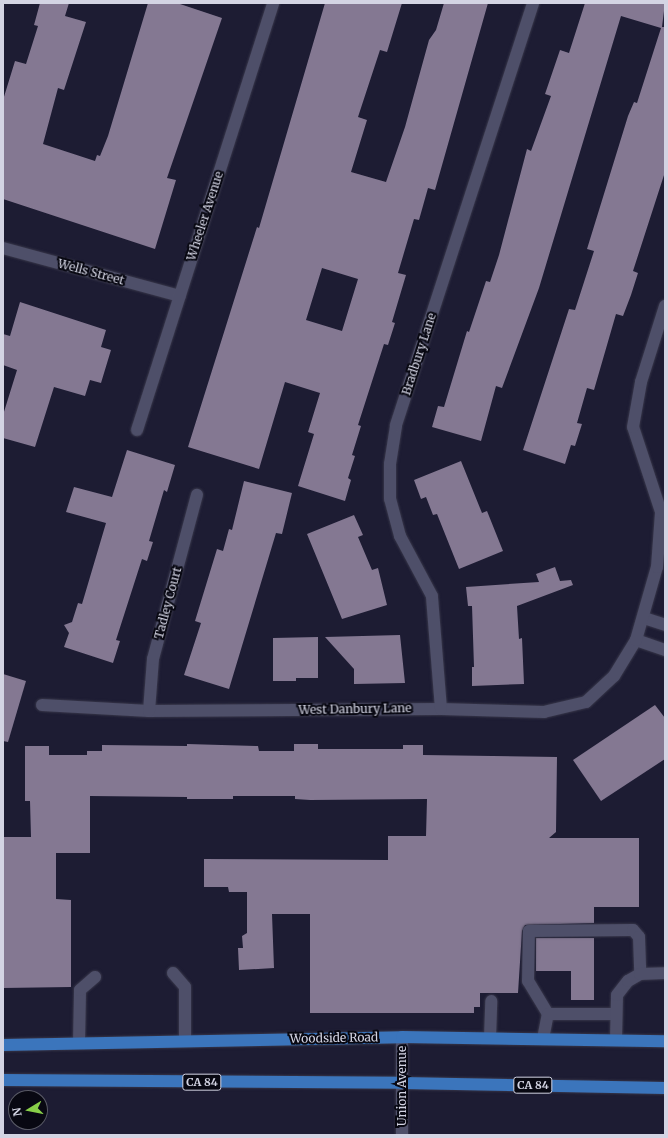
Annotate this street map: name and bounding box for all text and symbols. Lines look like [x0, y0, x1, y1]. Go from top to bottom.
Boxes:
street label: Wheeler Avenue [184, 169, 226, 263]
street label: Wells Street [56, 256, 126, 288]
street label: Bradbury Lane [399, 311, 439, 397]
street label: Tadley Court [151, 565, 185, 641]
street label: West Danbury Lane [298, 701, 412, 717]
street label: Woodside Road [290, 1030, 378, 1046]
street label: Union Avenue [395, 1046, 409, 1126]
road number: CA 84 [182, 1073, 222, 1091]
road number: CA 84 [513, 1076, 553, 1094]
north arrow [8, 1090, 48, 1130]
text: N [10, 1106, 25, 1117]

